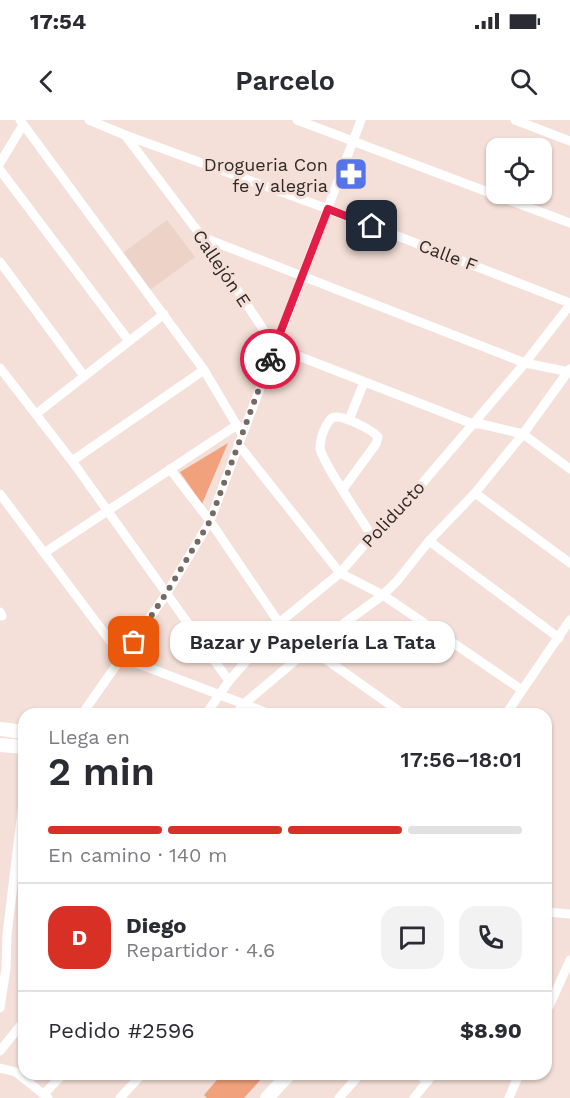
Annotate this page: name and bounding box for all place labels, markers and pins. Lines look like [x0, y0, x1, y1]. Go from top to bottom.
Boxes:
place label: Drogueria Con fe y alegria [204, 154, 328, 196]
pharmacy icon: Drogueria Con fe y alegria [333, 156, 369, 192]
pin [346, 200, 397, 251]
pin [108, 616, 159, 667]
callout: Bazar y Papelería La Tata [170, 621, 455, 663]

